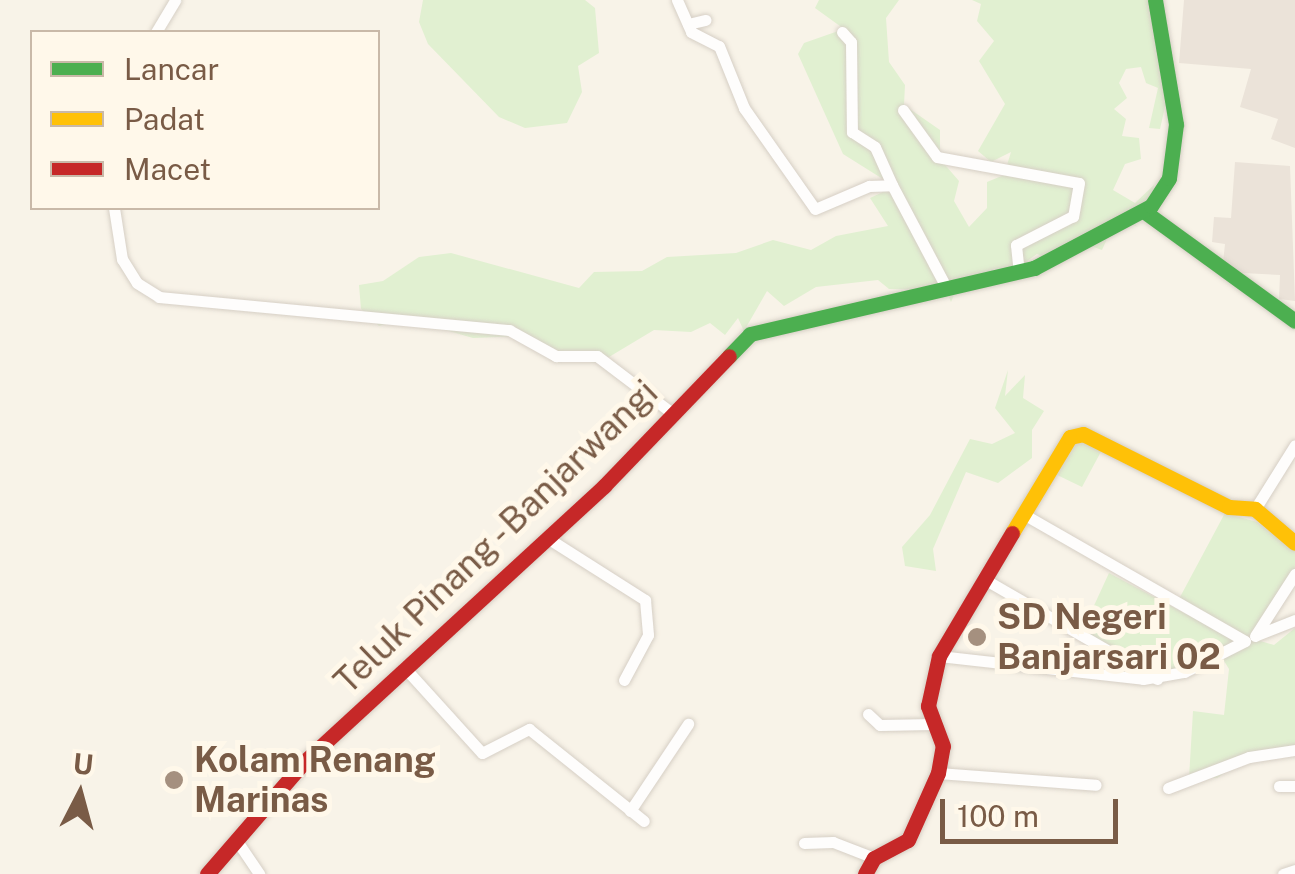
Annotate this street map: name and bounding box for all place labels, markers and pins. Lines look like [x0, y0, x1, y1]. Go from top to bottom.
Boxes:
place label: SD Negeri Banjarsari 02 [997, 596, 1221, 678]
marker: SD Negeri Banjarsari 02 [966, 626, 988, 648]
place label: Kolam Renang Marinas [194, 739, 436, 821]
marker: Kolam Renang Marinas [163, 769, 185, 791]

